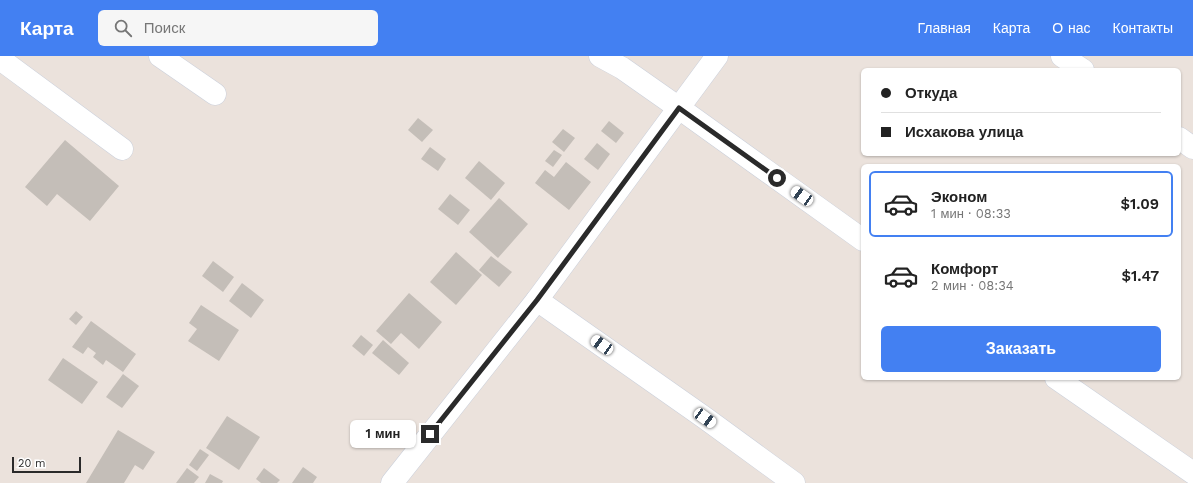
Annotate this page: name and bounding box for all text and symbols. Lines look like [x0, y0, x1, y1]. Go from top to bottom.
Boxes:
search box [98, 10, 378, 46]
text: Карта [20, 17, 74, 40]
icon: search [112, 17, 134, 39]
text: Поиск [144, 19, 185, 37]
text: Главная [918, 20, 971, 36]
text: Карта [993, 20, 1030, 36]
text: О нас [1052, 20, 1091, 36]
text: Контакты [1113, 20, 1173, 36]
text: Откуда [905, 84, 957, 102]
text: Исхакова улица [905, 123, 1023, 141]
route start [768, 169, 786, 187]
car [789, 184, 815, 208]
icon: car [883, 186, 919, 222]
text: Эконом [931, 188, 987, 206]
text: $1.09 [1120, 195, 1159, 213]
text: 1 мин · 08:33 [931, 206, 1011, 221]
icon: car [883, 258, 919, 294]
text: Комфорт [931, 260, 998, 278]
text: $1.47 [1122, 267, 1159, 285]
text: 2 мин · 08:34 [931, 278, 1014, 293]
button: Заказать [881, 326, 1161, 372]
car [589, 333, 615, 357]
car [692, 406, 718, 430]
callout: 1 мин [350, 420, 416, 448]
route end [421, 425, 439, 443]
text: 1 мин [366, 426, 400, 441]
scale bar [12, 455, 81, 474]
text: 20 m [18, 457, 46, 470]

